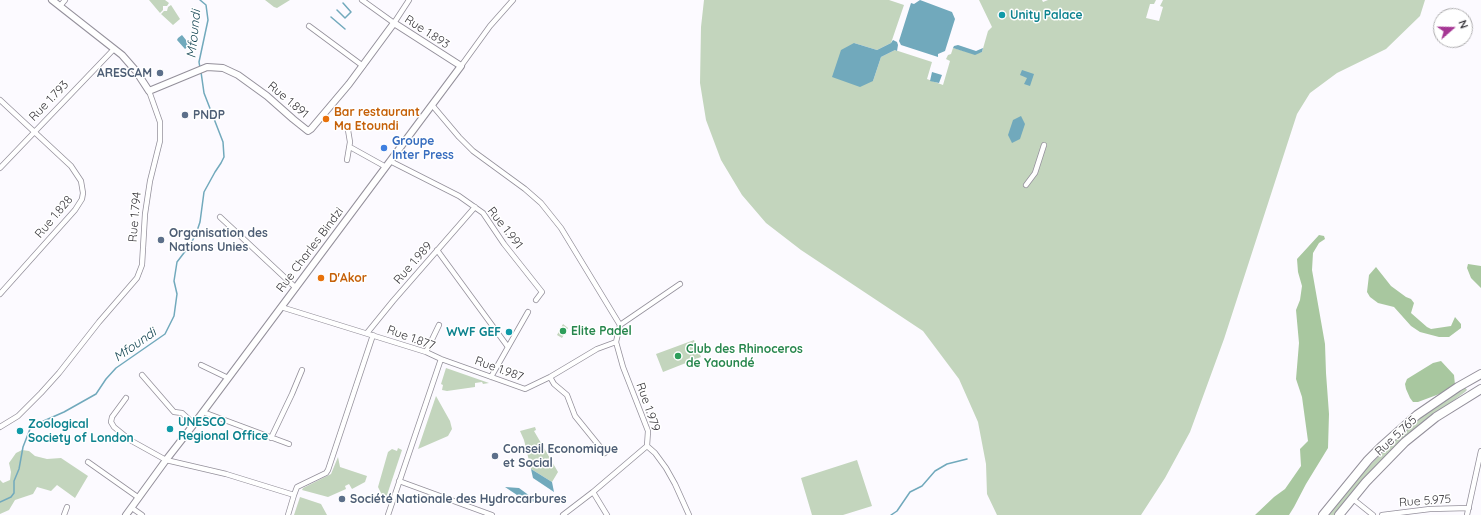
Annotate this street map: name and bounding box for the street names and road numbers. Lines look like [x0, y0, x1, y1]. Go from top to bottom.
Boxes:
street label: Rue 1.893 [402, 12, 452, 52]
street label: Rue 1.793 [26, 78, 72, 124]
street label: Rue 1.891 [265, 79, 311, 121]
street label: Rue 1.794 [126, 191, 144, 243]
street label: Rue 1.828 [32, 193, 76, 241]
street label: Rue 1.991 [484, 204, 526, 252]
street label: Rue Charles Bindzi [273, 205, 347, 295]
street label: Rue 1.989 [391, 239, 435, 287]
street label: Rue 1.877 [385, 323, 437, 353]
street label: Rue 1.987 [473, 354, 525, 384]
street label: Rue 1.979 [633, 381, 663, 433]
street label: Rue 5.765 [1372, 413, 1420, 459]
street label: Rue 5.975 [1398, 492, 1452, 510]

